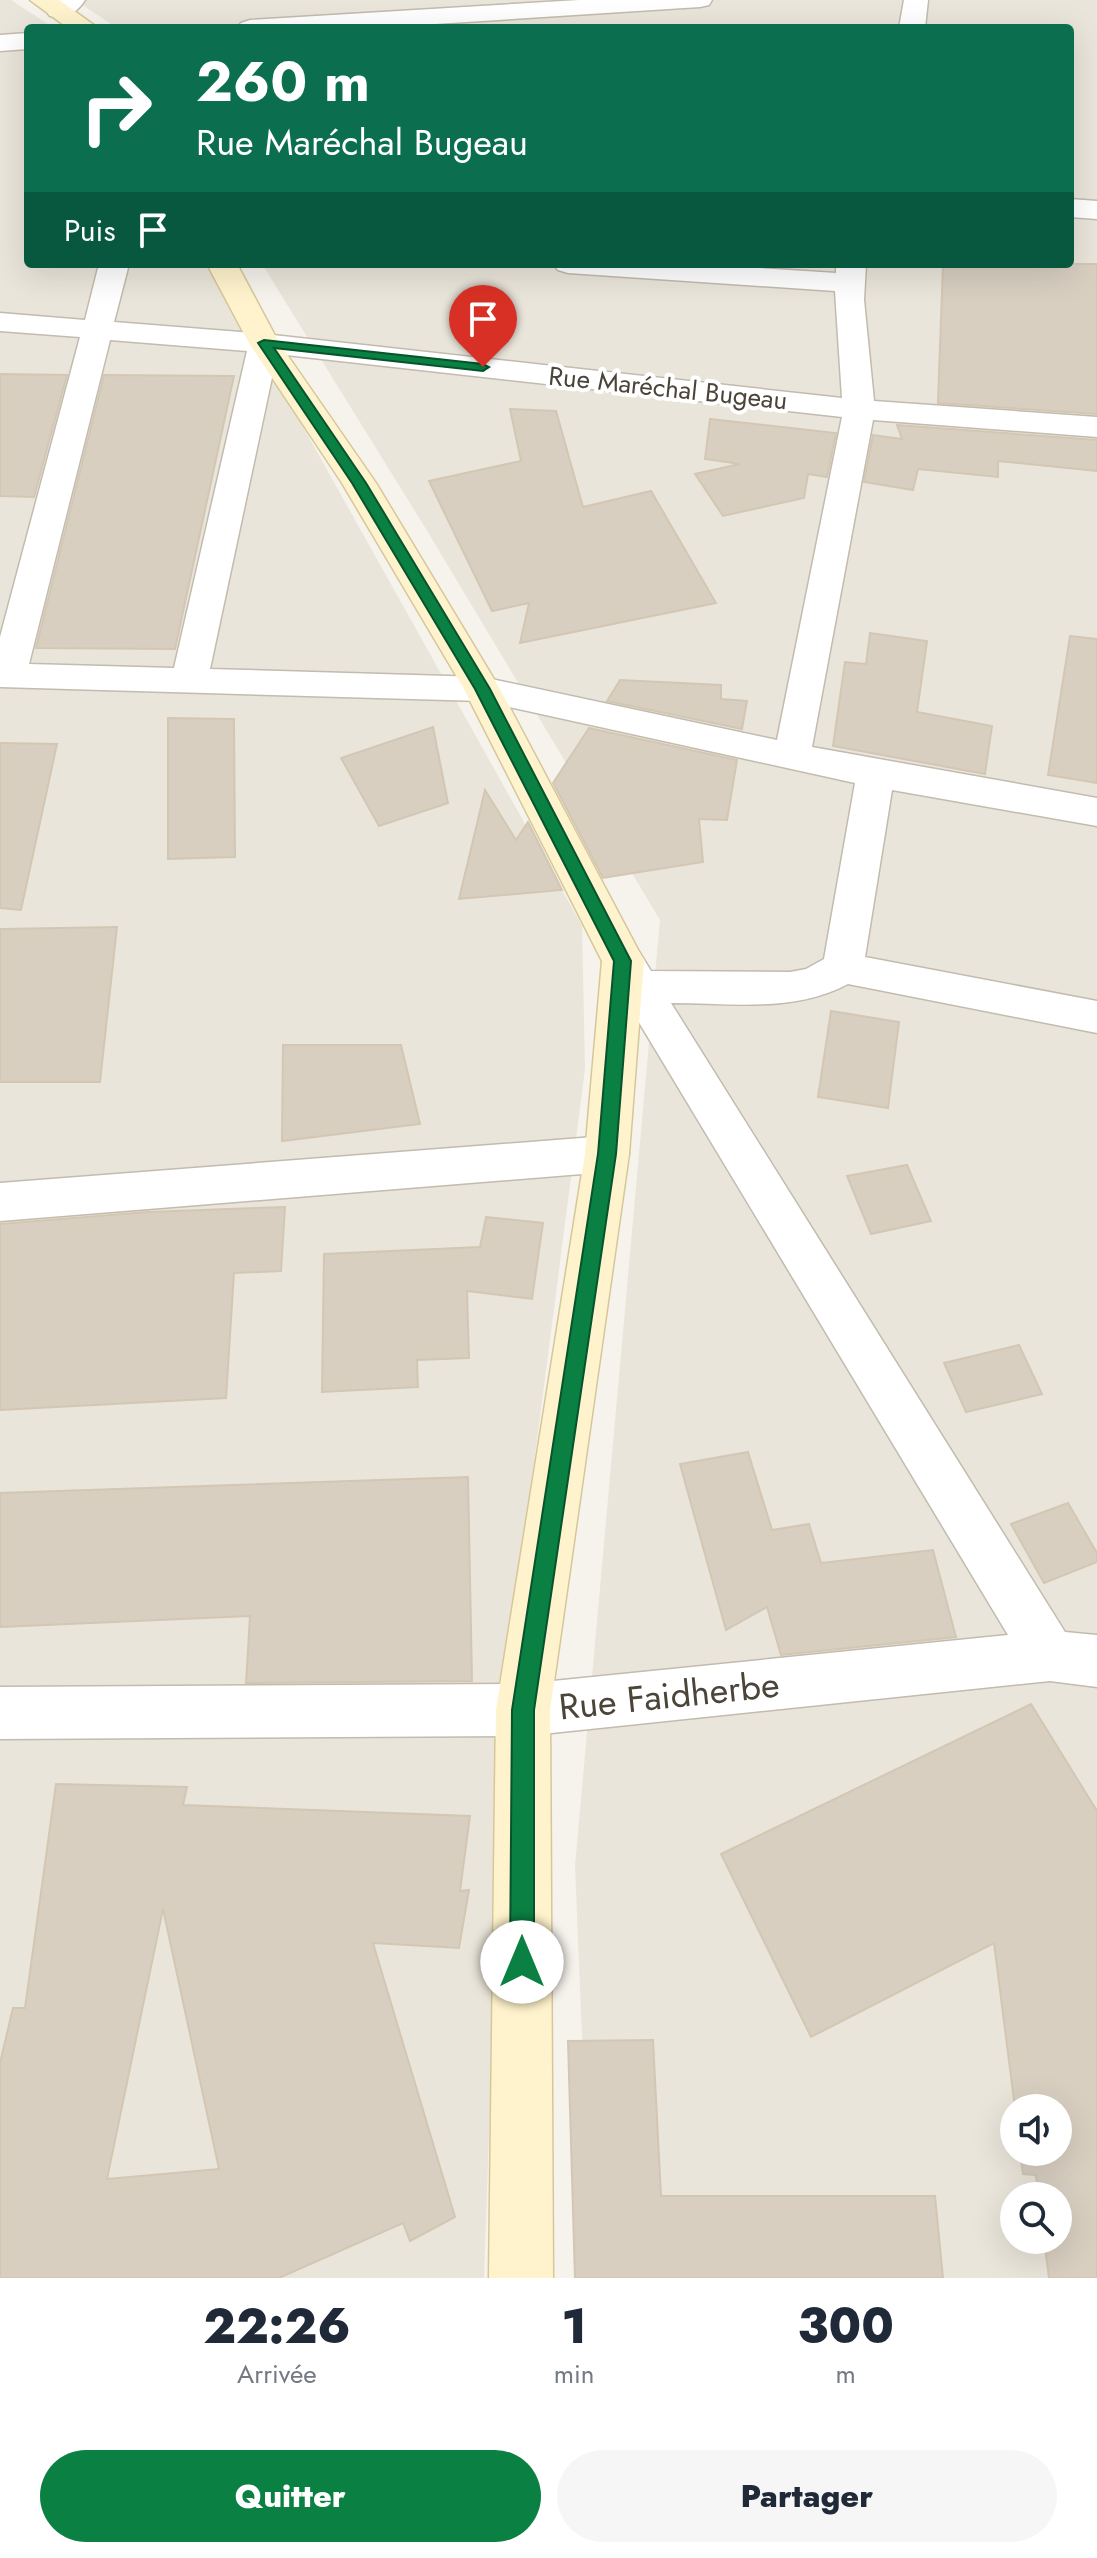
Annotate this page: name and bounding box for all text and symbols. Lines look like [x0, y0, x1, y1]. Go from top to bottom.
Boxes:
text: 260 m [196, 41, 370, 122]
icon: right [64, 56, 168, 160]
text: Rue Maréchal Bugeau [196, 116, 528, 168]
icon: arrive [131, 208, 175, 252]
text: Puis [64, 209, 115, 252]
pin [449, 285, 517, 367]
icon: arrive [461, 297, 505, 341]
street label: Rue Maréchal Bugeau [547, 357, 789, 419]
street label: Rue Faidherbe [556, 1658, 782, 1732]
position arrow [480, 1920, 564, 2004]
map controls [1000, 2094, 1072, 2254]
button: sound [1000, 2094, 1072, 2166]
button: search [1000, 2182, 1072, 2254]
text: 22:26 [203, 2292, 351, 2361]
text: 1 [561, 2292, 587, 2361]
text: 300 [798, 2292, 894, 2361]
text: Arrivée [237, 2355, 317, 2393]
text: min [554, 2355, 594, 2393]
text: m [836, 2355, 856, 2393]
button: Quitter [40, 2450, 541, 2542]
button: Partager [557, 2450, 1057, 2542]

